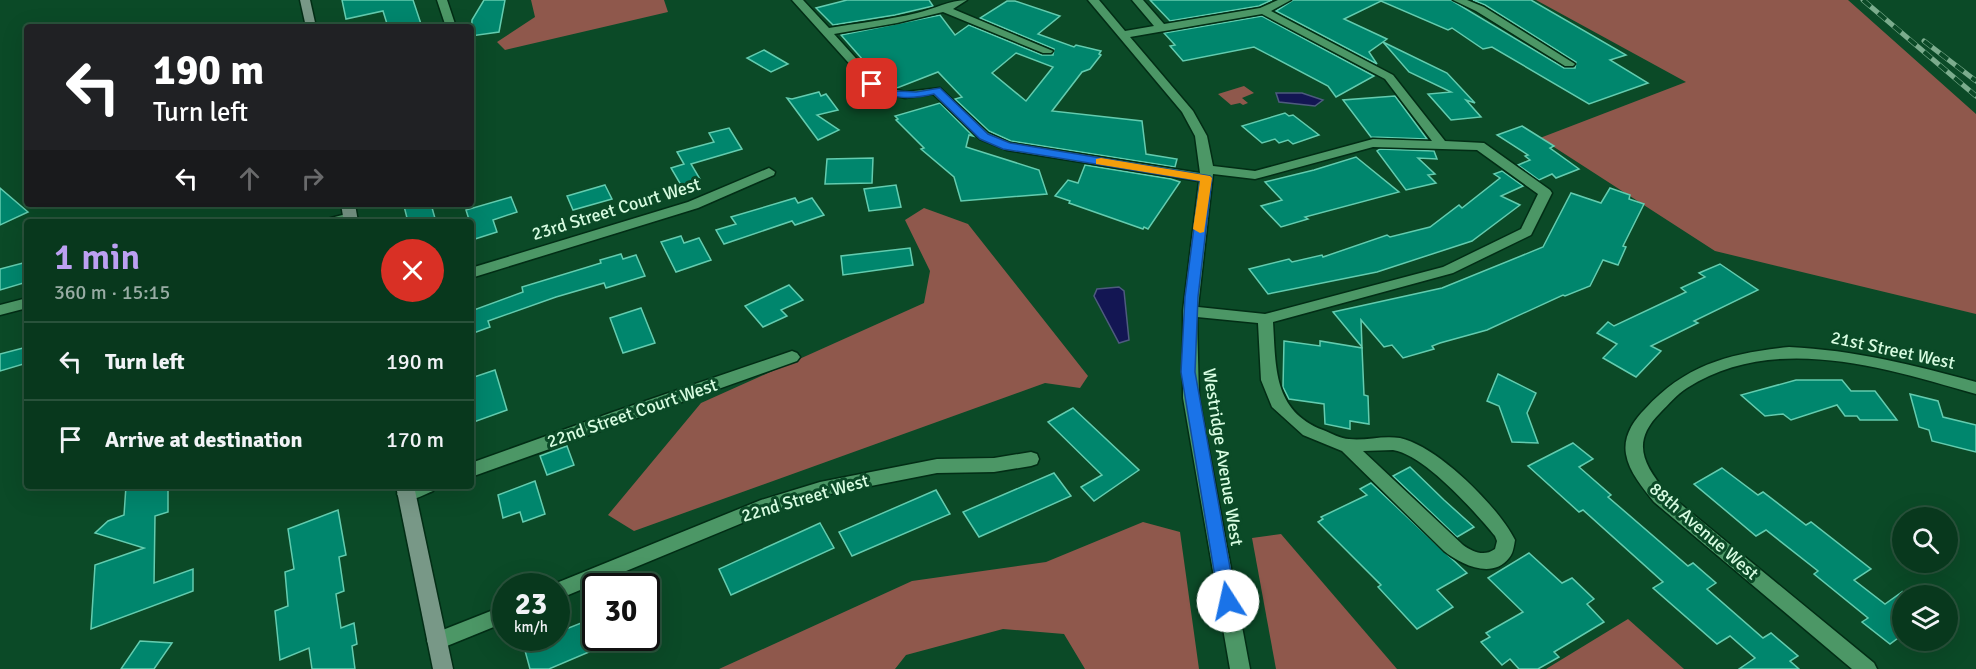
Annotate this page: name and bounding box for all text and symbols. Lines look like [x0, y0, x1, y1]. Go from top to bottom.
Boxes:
text: 190 m [153, 45, 264, 96]
icon: left [54, 48, 132, 126]
pin [846, 58, 897, 109]
icon: arrive [855, 67, 888, 100]
text: Turn left [153, 96, 248, 129]
icon: left [170, 162, 203, 195]
icon: ahead [233, 162, 266, 195]
icon: right [296, 162, 329, 195]
street label: 23rd Street Court West [529, 173, 703, 245]
text: 1 min [54, 235, 140, 280]
button: close [381, 239, 444, 302]
text: 360 m · 15:15 [54, 280, 170, 305]
street label: 21st Street West [1829, 326, 1957, 374]
icon: left [54, 345, 87, 378]
text: Turn left [105, 348, 185, 375]
text: 190 m [386, 348, 444, 375]
street label: Westridge Avenue West [1198, 367, 1248, 547]
street label: 22nd Street Court West [544, 374, 720, 452]
icon: arrive [54, 423, 87, 456]
text: Arrive at destination [105, 426, 302, 453]
text: 170 m [386, 426, 444, 453]
street label: 22nd Street West [739, 469, 871, 527]
street label: 88th Avenue West [1645, 478, 1763, 584]
map controls [1892, 507, 1958, 651]
button: search [1892, 507, 1958, 573]
position arrow [1196, 569, 1260, 633]
speed limit sign: 30 [582, 573, 660, 651]
button: layers [1892, 585, 1958, 651]
text: 23 [515, 586, 547, 623]
text: km/h [514, 618, 548, 636]

